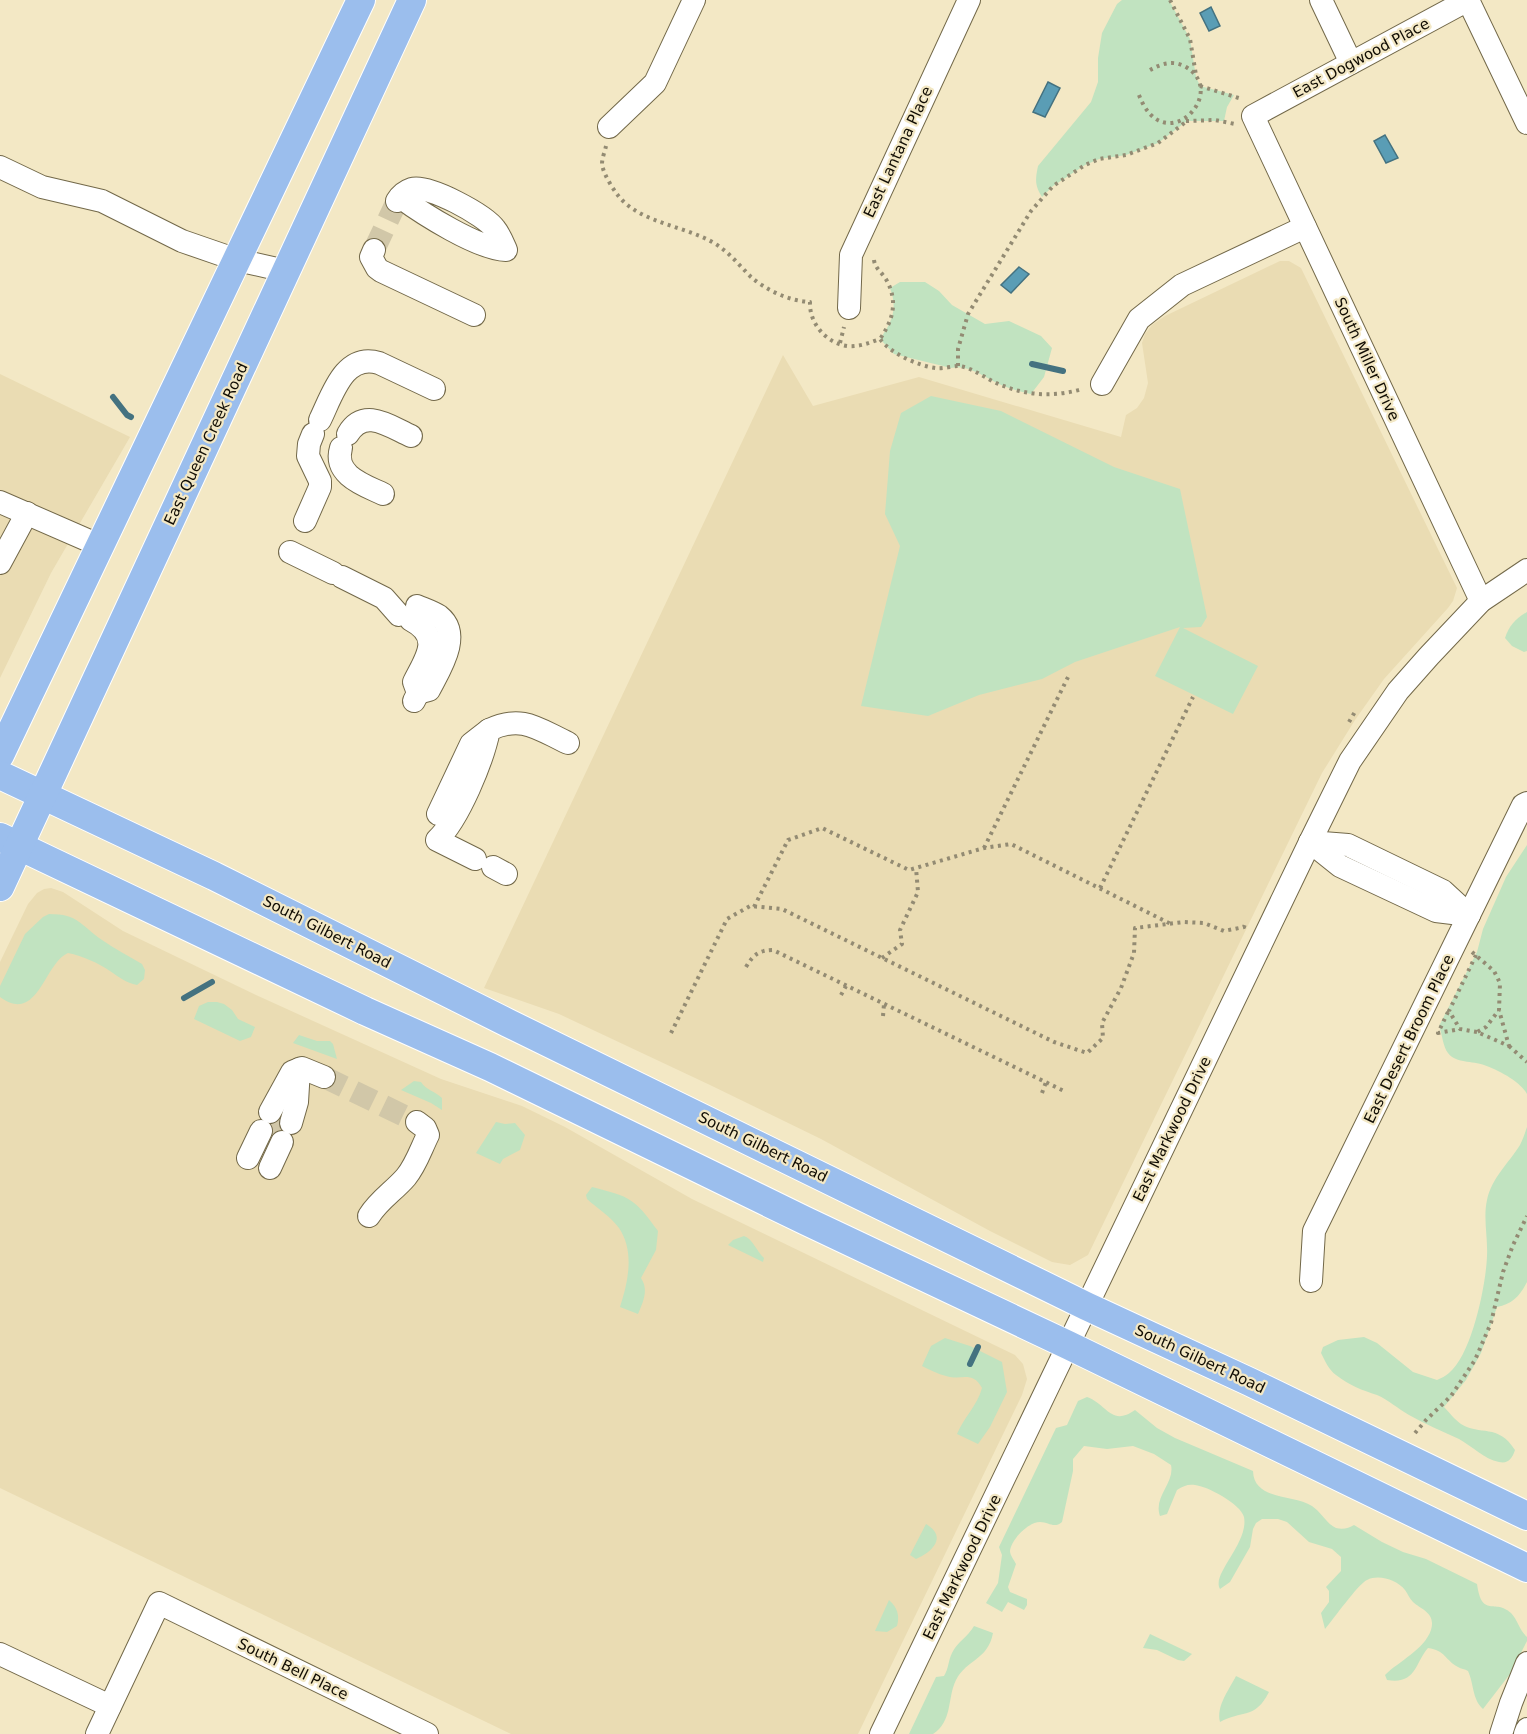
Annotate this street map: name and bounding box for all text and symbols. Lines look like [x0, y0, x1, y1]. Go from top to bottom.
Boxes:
street label: East Dogwood Place [1290, 14, 1432, 102]
street label: East Lantana Place [860, 84, 936, 220]
street label: South Miller Drive [1331, 294, 1403, 424]
street label: East Queen Creek Road [160, 360, 252, 528]
street label: South Gilbert Road [260, 892, 394, 972]
street label: East Desert Broom Place [1360, 952, 1458, 1126]
street label: East Markwood Drive [1129, 1054, 1215, 1204]
street label: South Gilbert Road [695, 1108, 831, 1186]
street label: South Gilbert Road [1132, 1321, 1268, 1397]
street label: East Markwood Drive [919, 1492, 1005, 1642]
street label: South Bell Place [235, 1634, 351, 1704]

